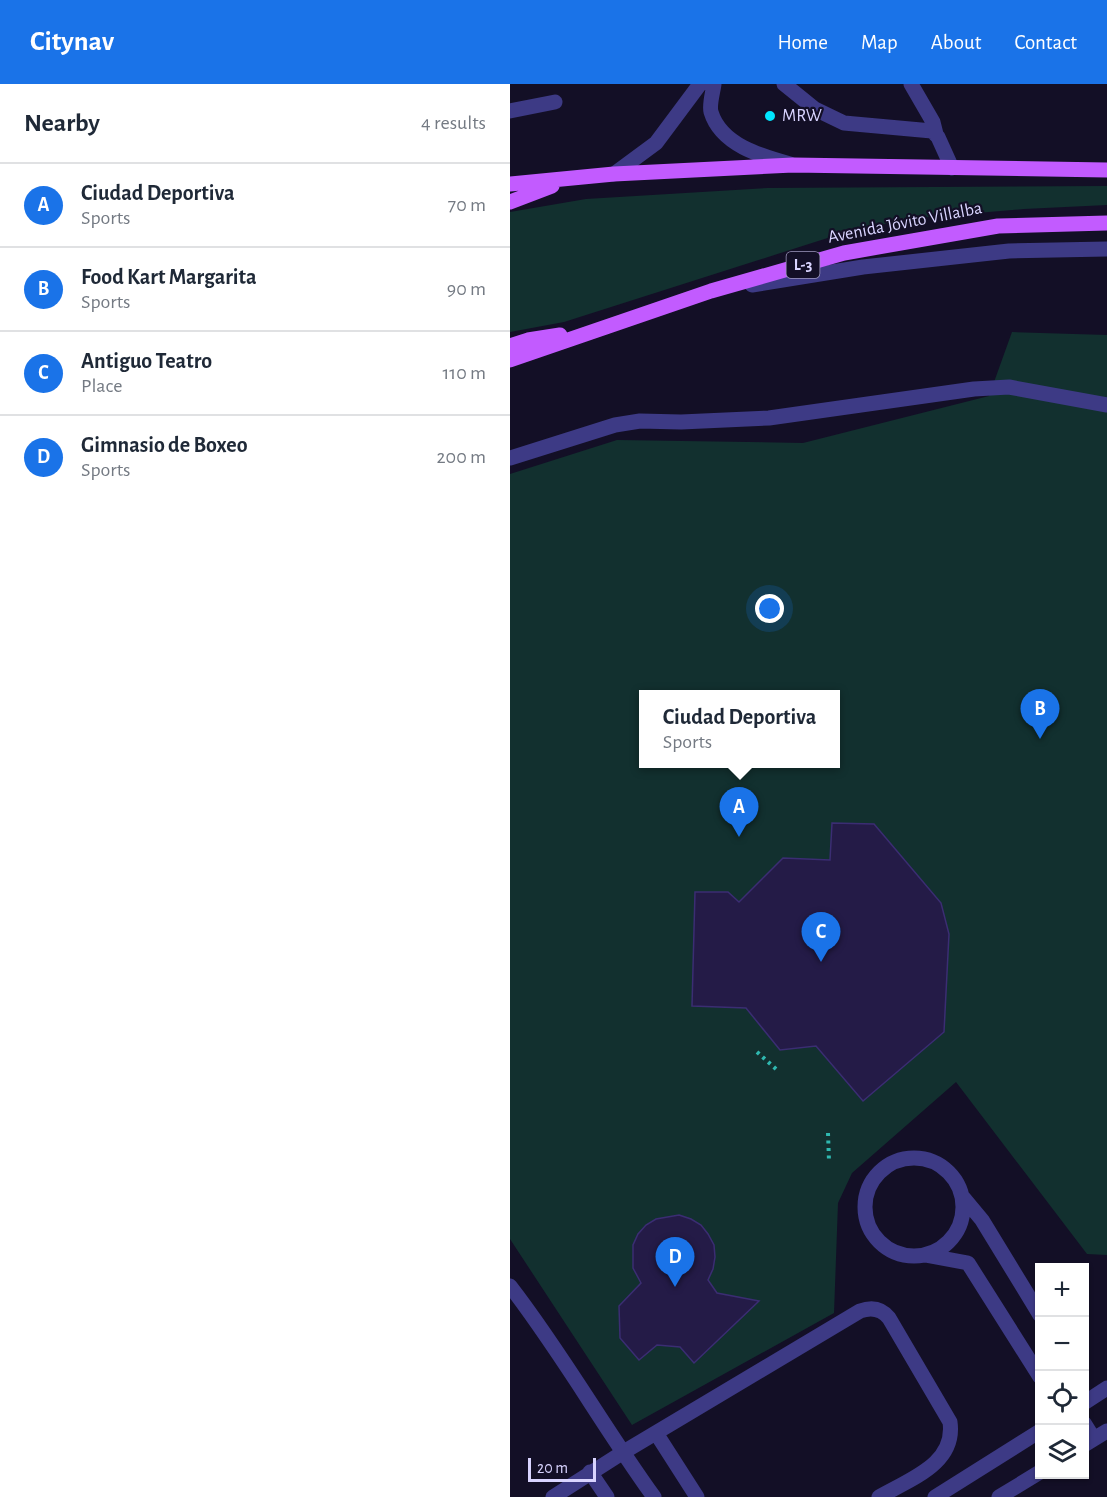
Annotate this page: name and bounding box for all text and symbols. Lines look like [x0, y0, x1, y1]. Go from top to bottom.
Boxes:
text: Citynav [30, 28, 114, 56]
text: Home [777, 32, 828, 53]
text: Map [861, 32, 898, 53]
text: About [931, 32, 981, 53]
text: Contact [1014, 32, 1077, 53]
place label: MRW [782, 107, 822, 125]
marker: MRW [763, 109, 777, 123]
text: Nearby [24, 110, 100, 136]
text: 4 results [421, 113, 486, 133]
text: Ciudad Deportiva [81, 182, 235, 204]
text: A [38, 195, 50, 215]
text: 70 m [448, 195, 486, 215]
street label: Avenida Jóvito Villalba [826, 199, 984, 247]
text: Sports [81, 208, 130, 228]
road number: L-3 [786, 252, 820, 278]
text: Food Kart Margarita [81, 266, 257, 288]
text: B [38, 279, 49, 299]
text: 90 m [447, 279, 486, 299]
text: Sports [81, 292, 130, 312]
text: Antiguo Teatro [81, 350, 212, 372]
text: C [38, 363, 49, 383]
text: 110 m [442, 363, 486, 383]
text: Place [81, 376, 122, 396]
text: Gimnasio de Boxeo [81, 434, 248, 456]
text: D [37, 447, 50, 467]
text: 200 m [436, 447, 486, 467]
text: Sports [81, 460, 130, 480]
your location [755, 594, 784, 623]
popup [639, 690, 840, 768]
pin: B [1020, 690, 1060, 739]
text: Ciudad Deportiva [663, 706, 816, 728]
text: Sports [663, 732, 712, 752]
pin: A [720, 788, 758, 837]
pin: C [802, 912, 840, 962]
pin: D [656, 1238, 694, 1287]
map controls [1035, 1263, 1089, 1479]
button: + [1035, 1263, 1089, 1317]
button: − [1035, 1317, 1089, 1371]
button: locate [1035, 1371, 1089, 1425]
button: layers [1035, 1425, 1089, 1479]
scale bar [528, 1455, 596, 1482]
text: 20 m [537, 1460, 568, 1476]

